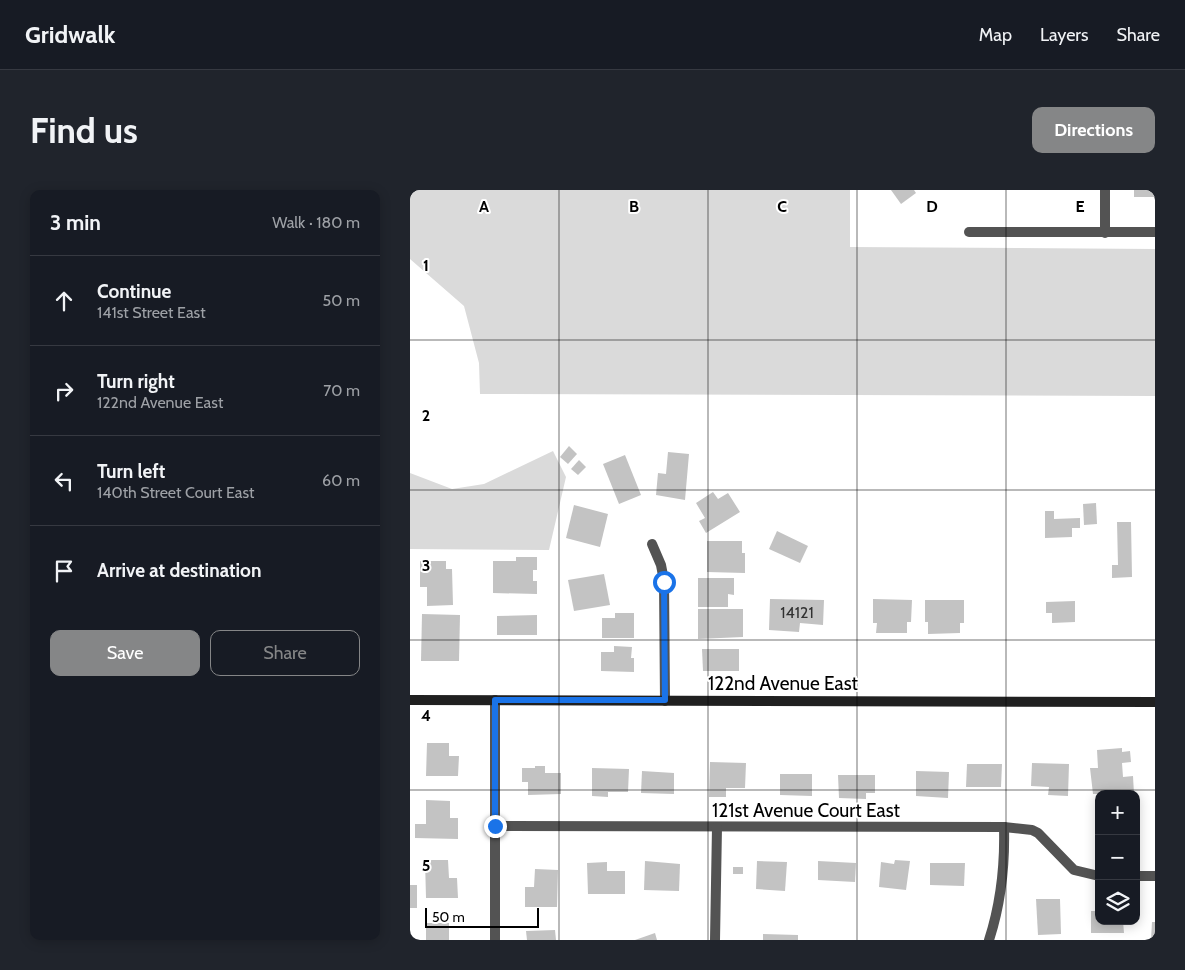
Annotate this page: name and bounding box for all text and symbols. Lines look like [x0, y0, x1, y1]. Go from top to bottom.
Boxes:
text: Gridwalk [25, 20, 115, 49]
text: Map [979, 24, 1012, 46]
text: Layers [1040, 24, 1089, 46]
text: Share [1117, 24, 1160, 46]
button: Directions [1032, 107, 1155, 153]
text: Find us [30, 109, 138, 152]
text: A [479, 197, 489, 216]
text: B [629, 197, 639, 216]
text: C [777, 197, 787, 216]
text: D [926, 197, 938, 216]
text: E [1075, 197, 1085, 216]
text: 3 min [50, 210, 101, 235]
text: Walk · 180 m [272, 213, 360, 232]
text: 1 [423, 256, 429, 275]
text: Continue [97, 280, 171, 303]
icon: ahead [50, 287, 78, 315]
text: 50 m [323, 291, 360, 310]
text: 141st Street East [97, 303, 206, 322]
text: Turn right [97, 370, 175, 393]
icon: right [50, 377, 78, 405]
text: 70 m [323, 381, 360, 400]
text: 122nd Avenue East [97, 393, 223, 412]
text: 2 [422, 406, 430, 425]
text: Turn left [97, 460, 165, 483]
icon: left [50, 467, 78, 495]
text: 60 m [322, 471, 360, 490]
text: 140th Street Court East [97, 483, 254, 502]
text: 3 [422, 556, 430, 575]
icon: arrive [50, 557, 78, 585]
text: Arrive at destination [97, 559, 261, 582]
route start [653, 571, 676, 594]
house number: 14121 [780, 603, 814, 622]
button: Save [50, 630, 200, 676]
button: Share [210, 630, 360, 676]
street label: 122nd Avenue East [708, 672, 859, 695]
text: 4 [421, 706, 431, 725]
map controls [1095, 790, 1140, 925]
button: + [1095, 790, 1140, 835]
street label: 121st Avenue Court East [712, 799, 901, 822]
route end [484, 815, 507, 838]
button: − [1095, 835, 1140, 880]
text: 5 [422, 856, 430, 875]
button: layers [1095, 880, 1140, 925]
scale bar [425, 905, 539, 928]
text: 50 m [432, 908, 465, 926]

